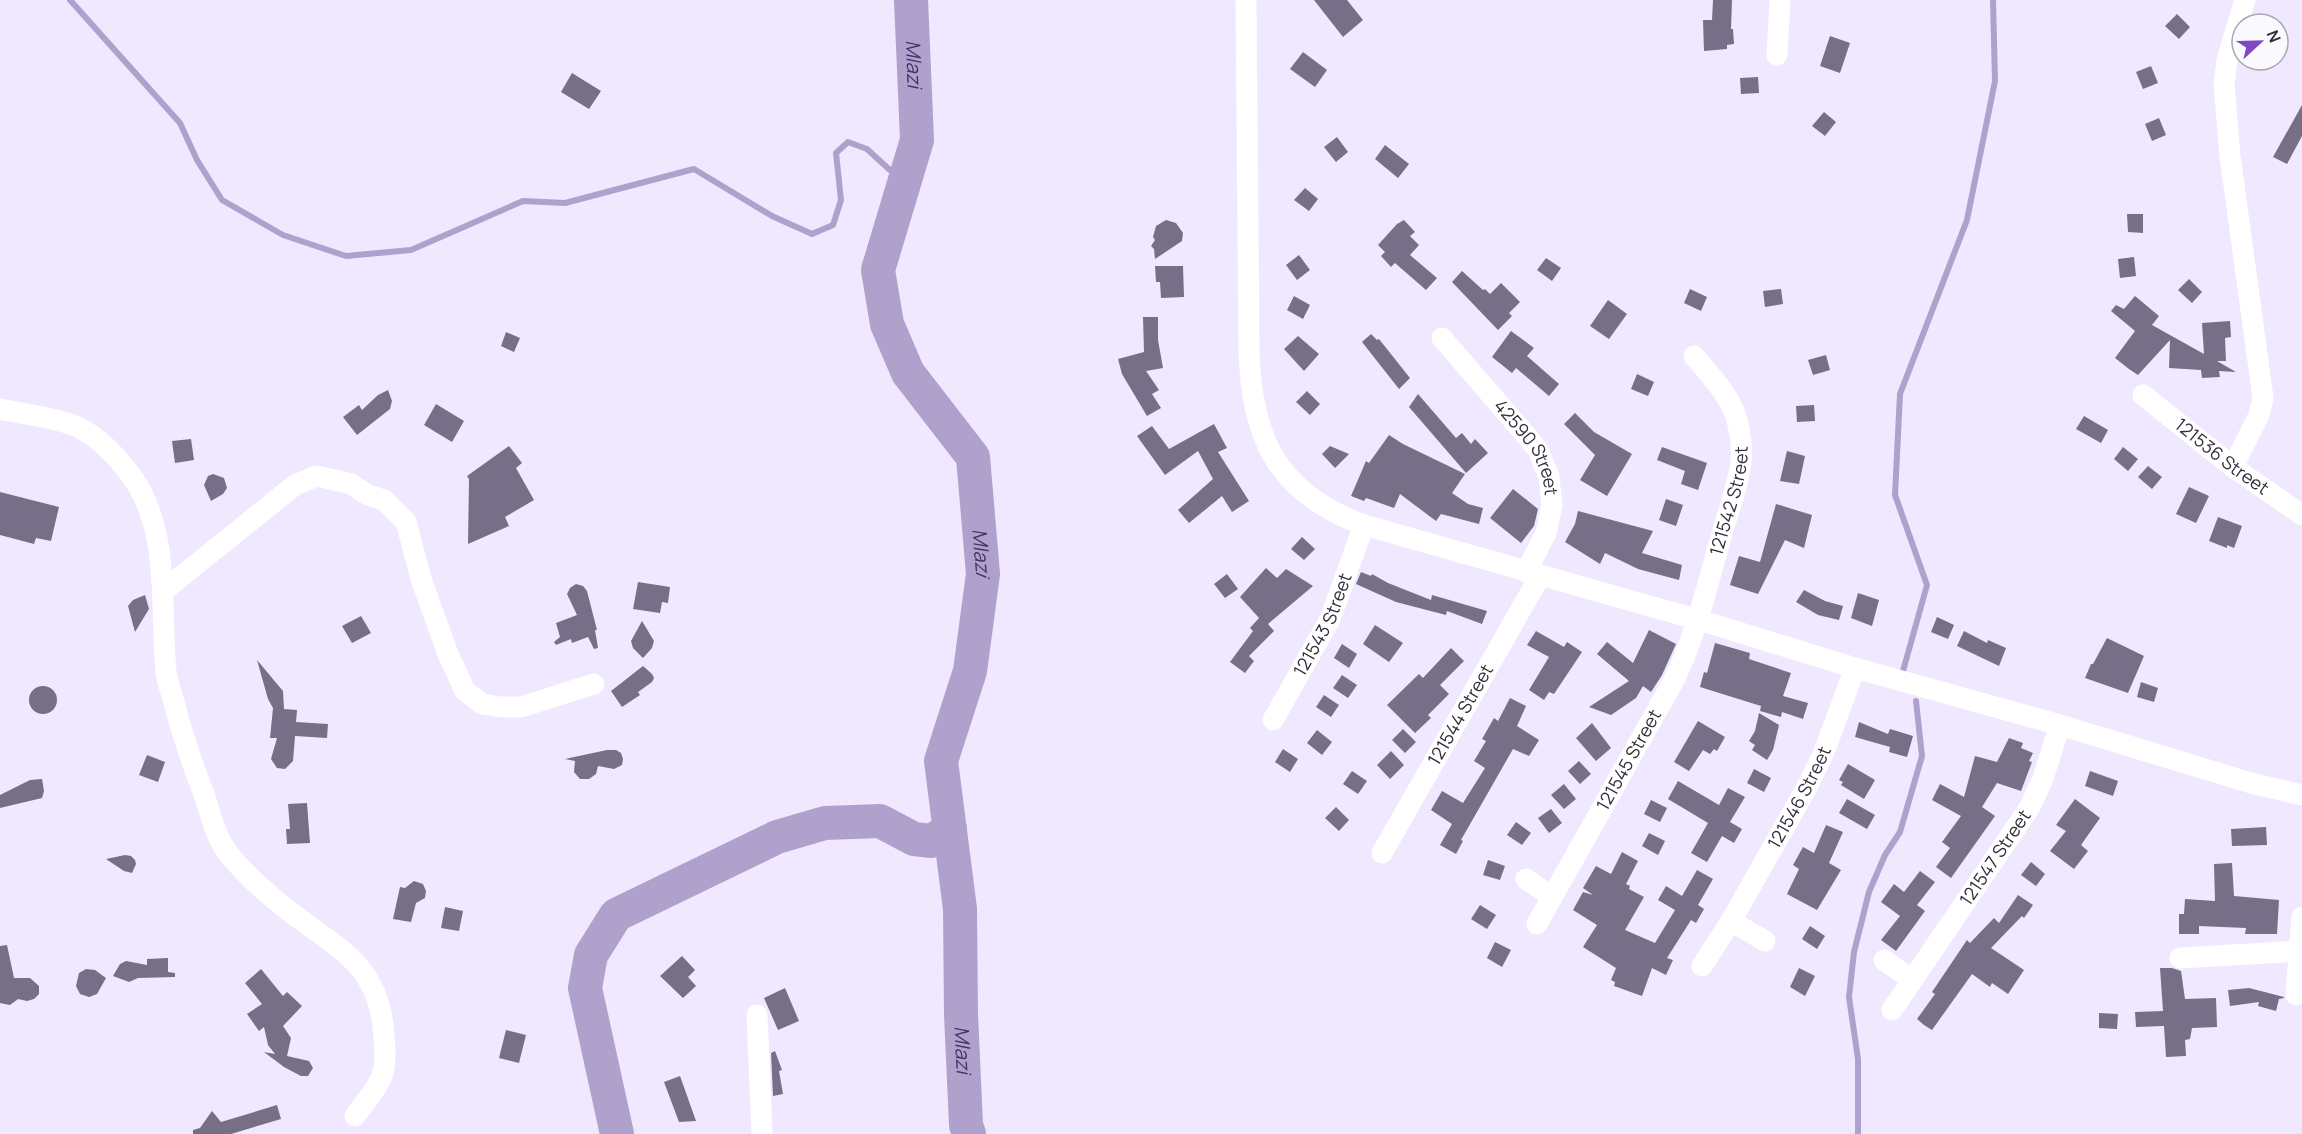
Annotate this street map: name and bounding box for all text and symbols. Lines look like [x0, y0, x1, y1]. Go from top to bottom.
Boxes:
north arrow [2230, 12, 2290, 72]
text: N [2262, 27, 2286, 46]
water label: Mlazi [900, 39, 929, 91]
street label: 42590 Street [1489, 394, 1564, 496]
street label: 121536 Street [2170, 412, 2274, 499]
street label: 121542 Street [1703, 446, 1753, 558]
water label: Mlazi [966, 527, 997, 581]
street label: 121543 Street [1287, 569, 1357, 680]
street label: 121544 Street [1422, 660, 1498, 769]
street label: 121545 Street [1590, 705, 1666, 814]
street label: 121546 Street [1762, 743, 1836, 853]
street label: 121547 Street [1954, 805, 2036, 910]
water label: Mlazi [949, 1025, 978, 1077]

